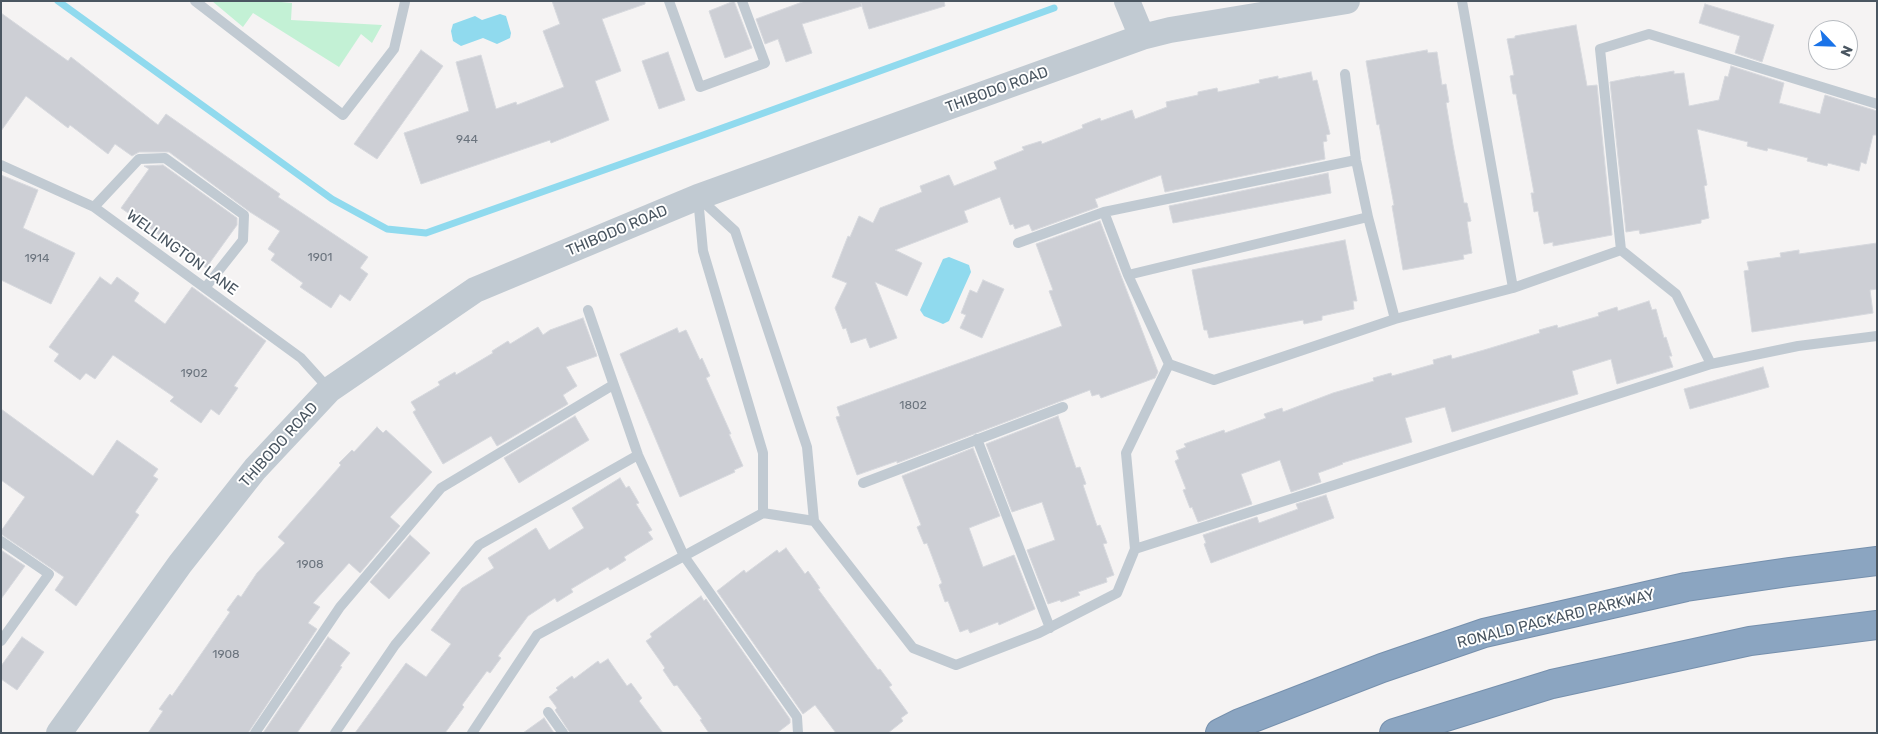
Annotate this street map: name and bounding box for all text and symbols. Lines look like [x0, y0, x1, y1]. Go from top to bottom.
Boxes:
north arrow [1808, 20, 1858, 70]
text: N [1836, 43, 1856, 59]
street label: THIBODO ROAD [943, 63, 1051, 117]
house number: 944 [456, 133, 478, 147]
street label: THIBODO ROAD [564, 202, 670, 260]
street label: WELLINGTON LANE [123, 207, 241, 299]
house number: 1901 [307, 251, 333, 265]
house number: 1914 [25, 252, 49, 266]
house number: 1902 [181, 367, 207, 381]
street label: THIBODO ROAD [236, 399, 322, 491]
house number: 1802 [899, 399, 927, 413]
house number: 1908 [296, 558, 324, 572]
street label: RONALD PACKARD PARKWAY [1455, 586, 1657, 652]
house number: 1908 [212, 648, 240, 662]

